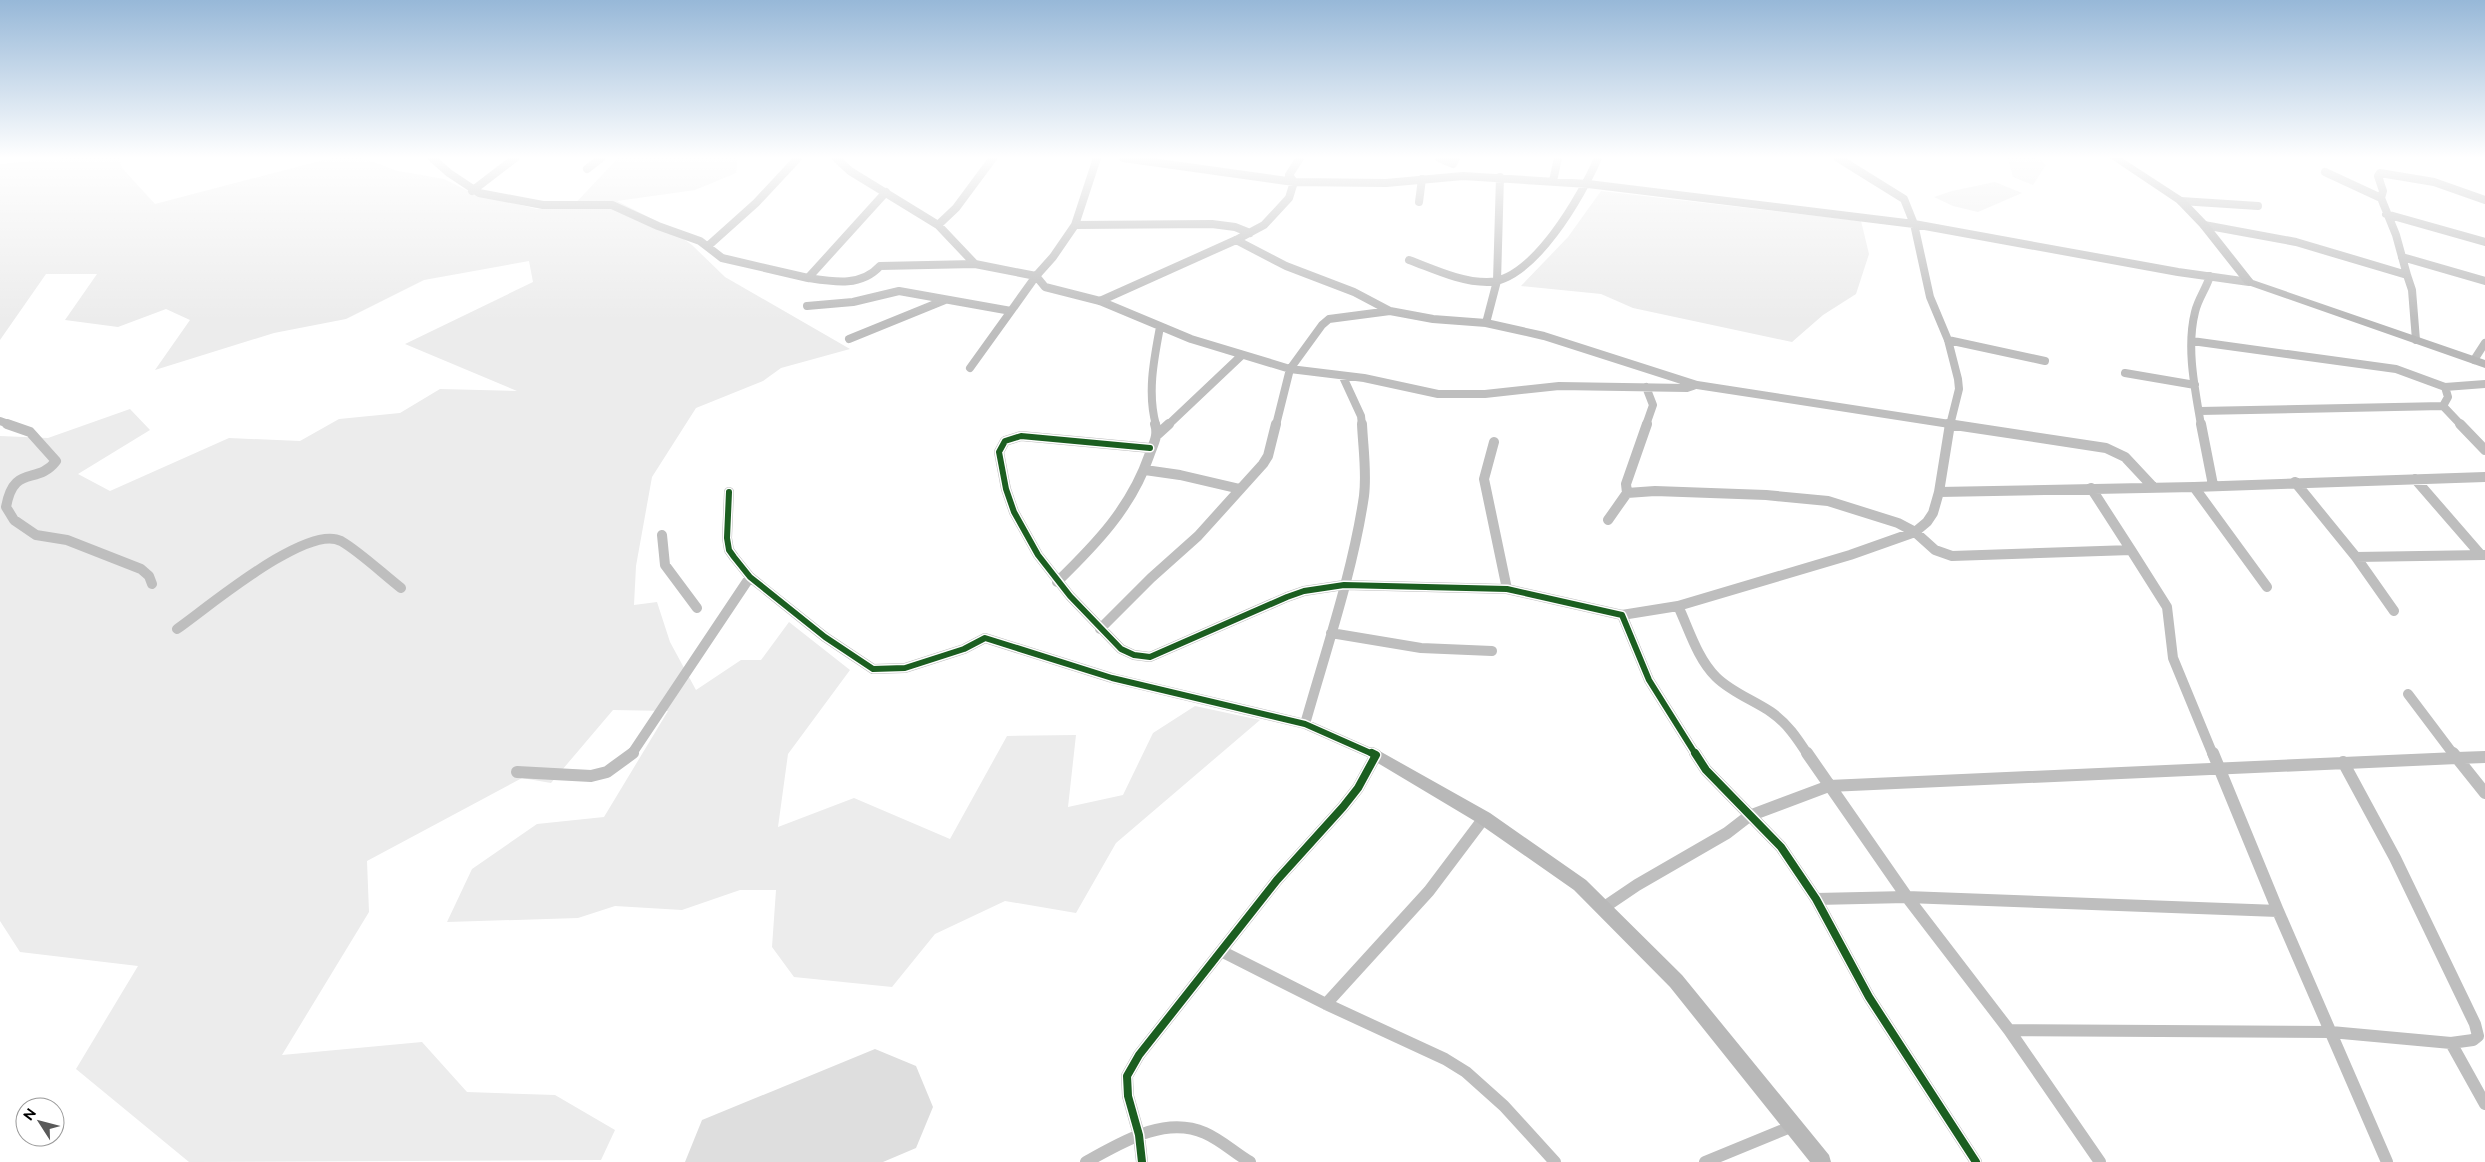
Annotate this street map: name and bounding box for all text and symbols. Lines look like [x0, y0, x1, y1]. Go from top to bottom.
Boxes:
north arrow [15, 1097, 65, 1147]
text: N [20, 1105, 39, 1123]

